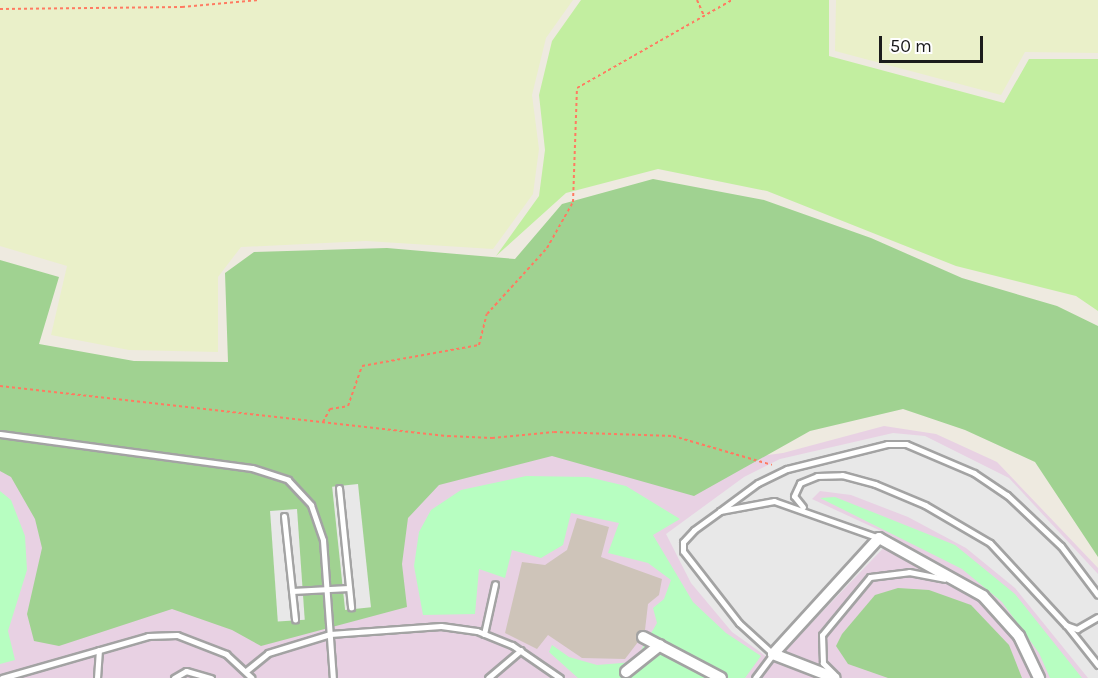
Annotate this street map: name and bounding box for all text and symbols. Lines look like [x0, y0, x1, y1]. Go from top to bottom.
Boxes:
scale bar [882, 24, 986, 62]
text: 50 m [890, 35, 932, 57]

